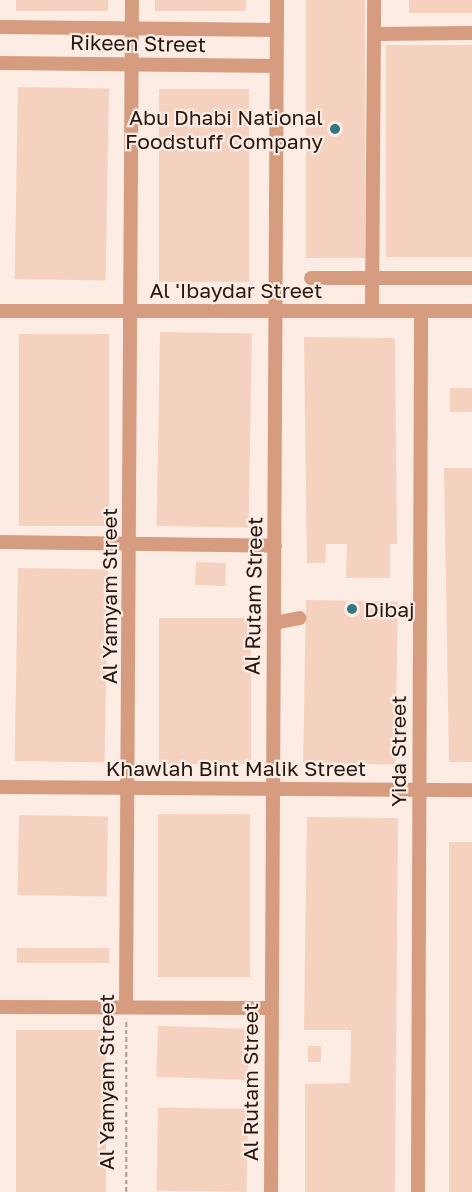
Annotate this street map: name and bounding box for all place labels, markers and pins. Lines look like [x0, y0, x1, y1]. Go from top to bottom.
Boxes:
place label: Abu Dhabi National Foodstuff Company [125, 104, 323, 154]
marker: Abu Dhabi National Foodstuff Company [328, 122, 342, 136]
place label: Dibaj [364, 596, 415, 622]
marker: Dibaj [345, 602, 359, 616]

